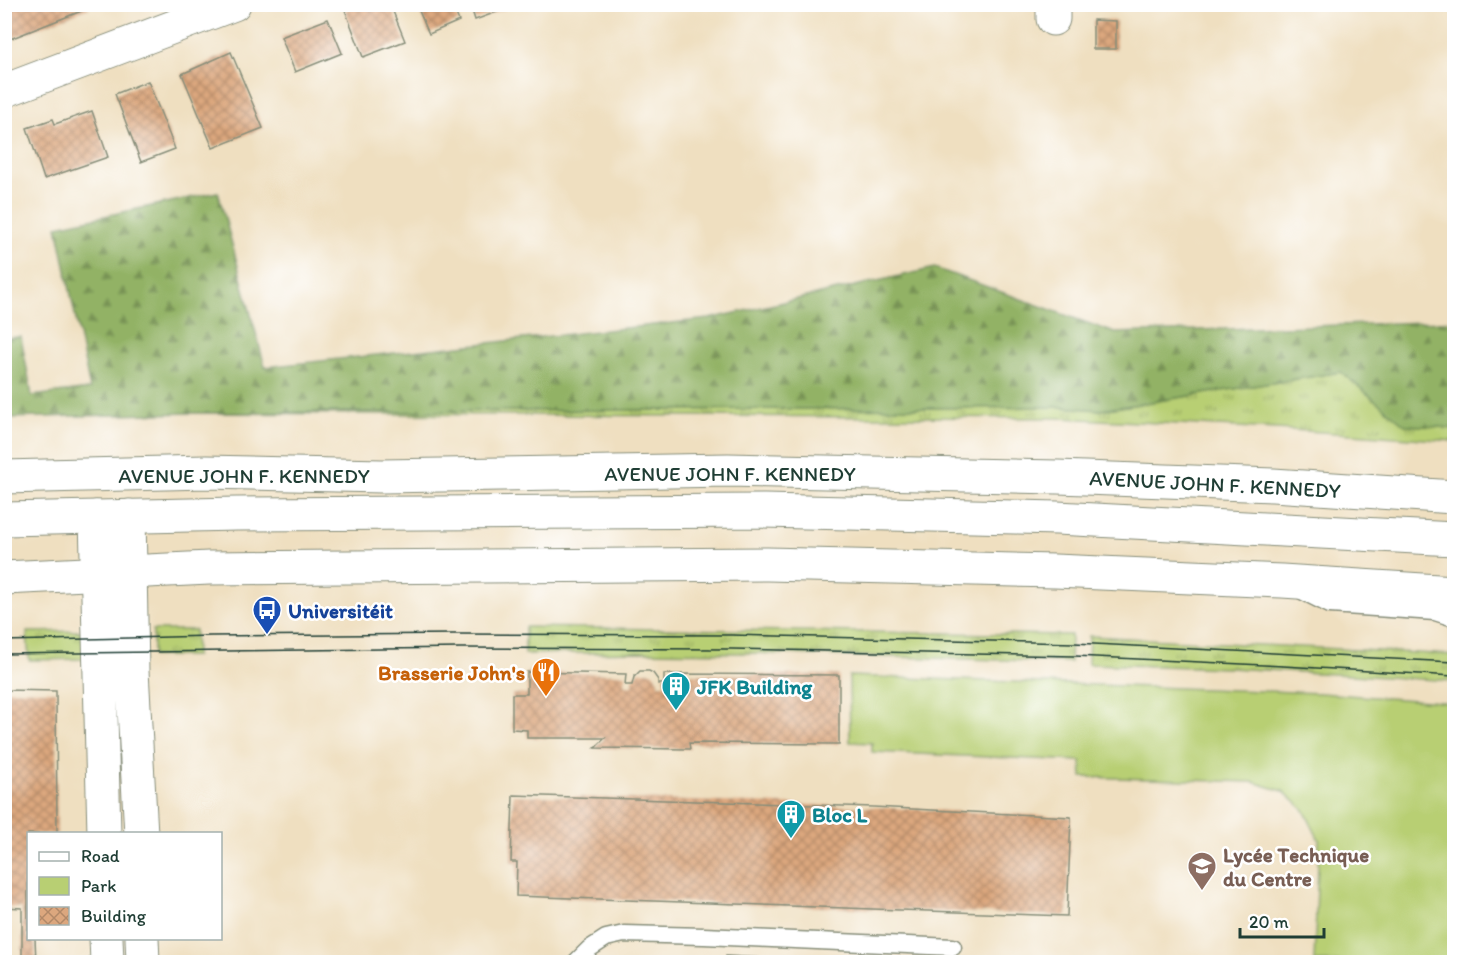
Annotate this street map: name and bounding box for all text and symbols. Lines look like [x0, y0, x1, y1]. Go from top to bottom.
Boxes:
street label: AVENUE JOHN F. KENNEDY [604, 461, 856, 486]
street label: AVENUE JOHN F. KENNEDY [118, 463, 370, 488]
street label: AVENUE JOHN F. KENNEDY [1089, 465, 1341, 503]
bus stop icon: Universitéit [251, 594, 283, 636]
place label: Universitéit [288, 598, 393, 623]
restaurant icon: Brasserie John's [530, 656, 562, 698]
place label: Brasserie John's [378, 660, 525, 685]
building icon: JFK Building [660, 670, 692, 712]
place label: JFK Building [696, 674, 813, 700]
building icon: Bloc L [775, 798, 807, 840]
place label: Bloc L [812, 802, 868, 827]
legend [27, 832, 222, 940]
place label: Lycée Technique du Centre [1223, 842, 1369, 891]
text: Road [81, 845, 120, 867]
school or university icon: Lycée Technique du Centre [1186, 850, 1218, 892]
text: Park [81, 875, 116, 897]
scale bar [1240, 901, 1324, 939]
text: Building [81, 905, 147, 927]
text: 20 m [1249, 911, 1289, 933]

